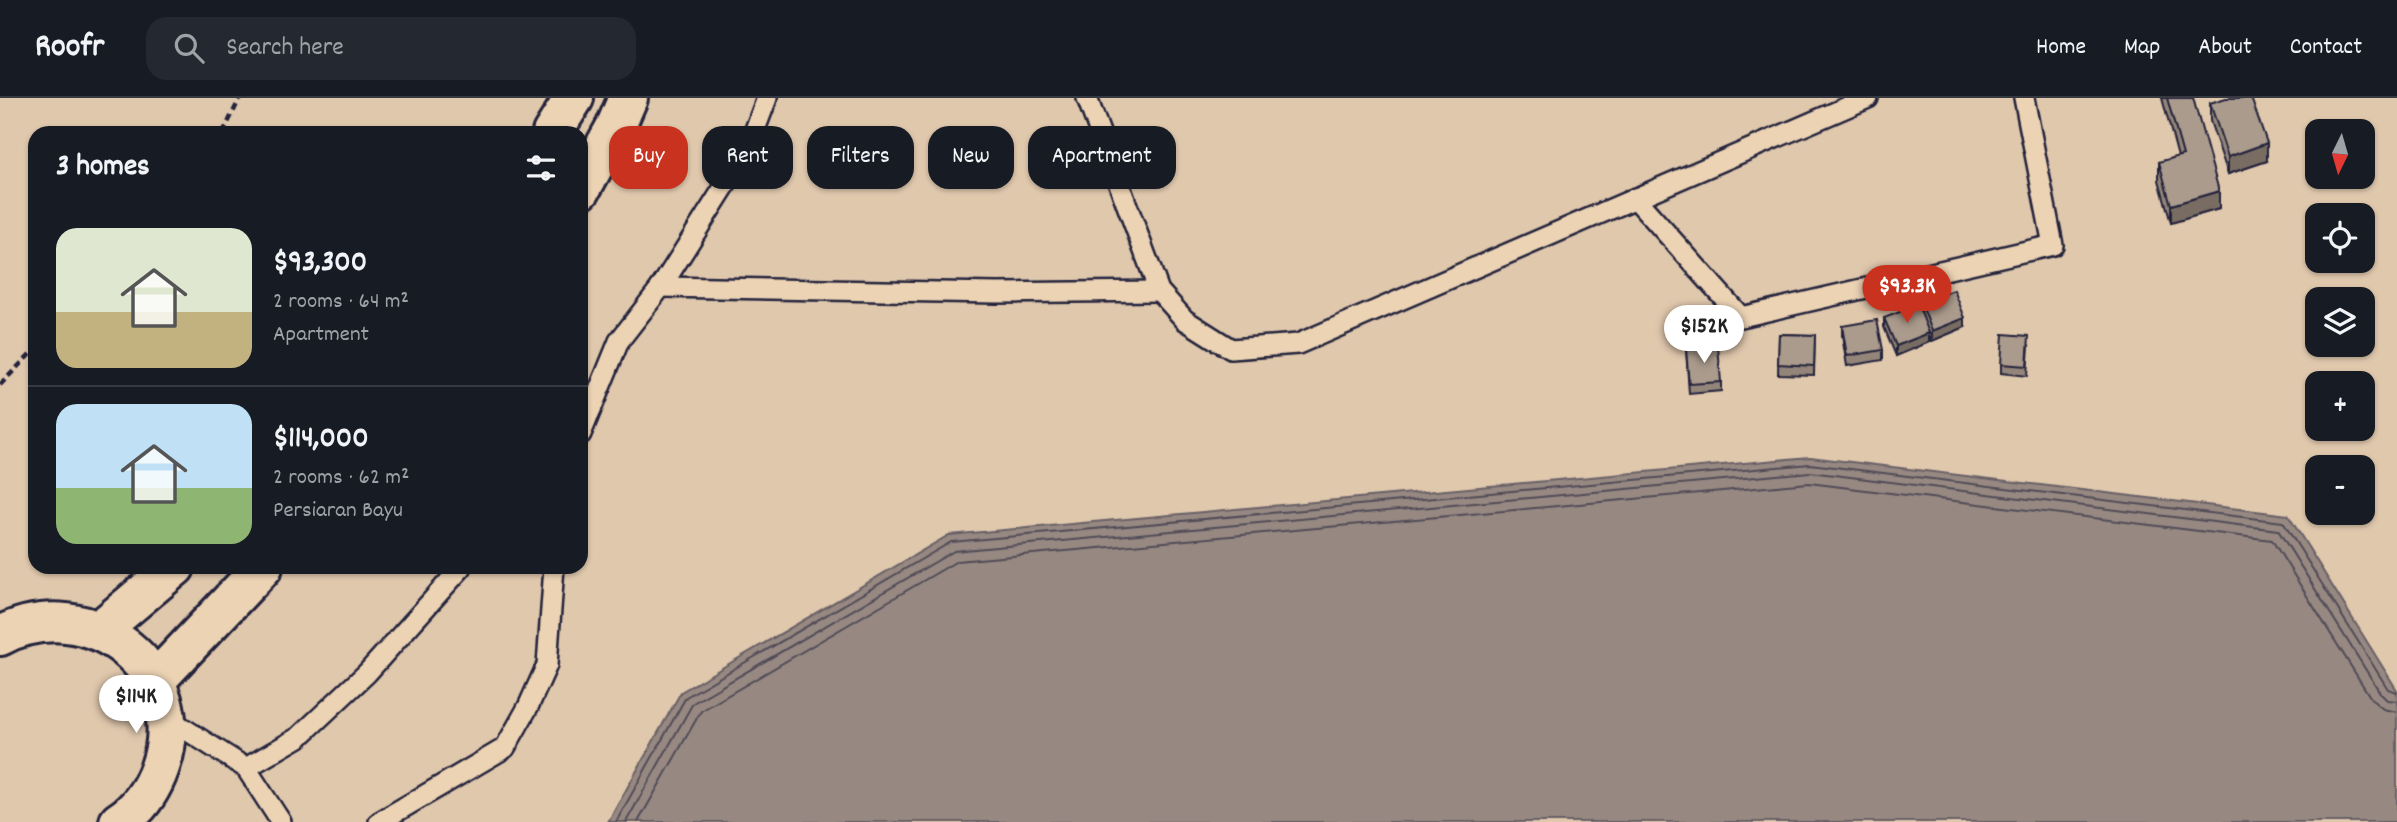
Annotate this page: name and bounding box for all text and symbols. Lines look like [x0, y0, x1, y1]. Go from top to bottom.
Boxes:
search box [146, 17, 636, 80]
text: Roofr [35, 25, 104, 72]
icon: search [170, 29, 208, 67]
text: Search here [226, 30, 344, 67]
text: Home [2036, 31, 2086, 65]
text: Map [2124, 31, 2160, 65]
text: About [2198, 31, 2252, 65]
text: Contact [2290, 31, 2362, 65]
north arrow [2305, 119, 2375, 189]
map controls [2305, 119, 2375, 525]
chip: Buy [609, 126, 688, 189]
chip: Rent [702, 126, 793, 189]
chip: Filters [807, 126, 914, 189]
chip: New [928, 126, 1014, 189]
chip: Apartment [1028, 126, 1176, 189]
text: 3 homes [56, 147, 150, 190]
icon: filters [522, 149, 560, 187]
button: locate [2305, 203, 2375, 273]
text: $93,300 [273, 243, 367, 286]
icon: home [112, 256, 196, 340]
pin: $93.3K [1850, 266, 1964, 325]
text: $93.3K [1878, 271, 1936, 304]
text: 2 rooms · 64 m² [273, 286, 409, 319]
button: layers [2305, 287, 2375, 357]
pin: $152K [1655, 306, 1753, 365]
text: $152K [1680, 311, 1728, 344]
text: Apartment [273, 319, 369, 352]
button: + [2305, 371, 2375, 441]
text: $114,000 [273, 419, 369, 462]
icon: home [112, 432, 196, 516]
button: − [2305, 455, 2375, 525]
text: 2 rooms · 62 m² [273, 462, 409, 495]
text: Persiaran Bayu [273, 495, 403, 528]
pin: $114K [87, 676, 185, 735]
text: $114K [115, 681, 157, 714]

